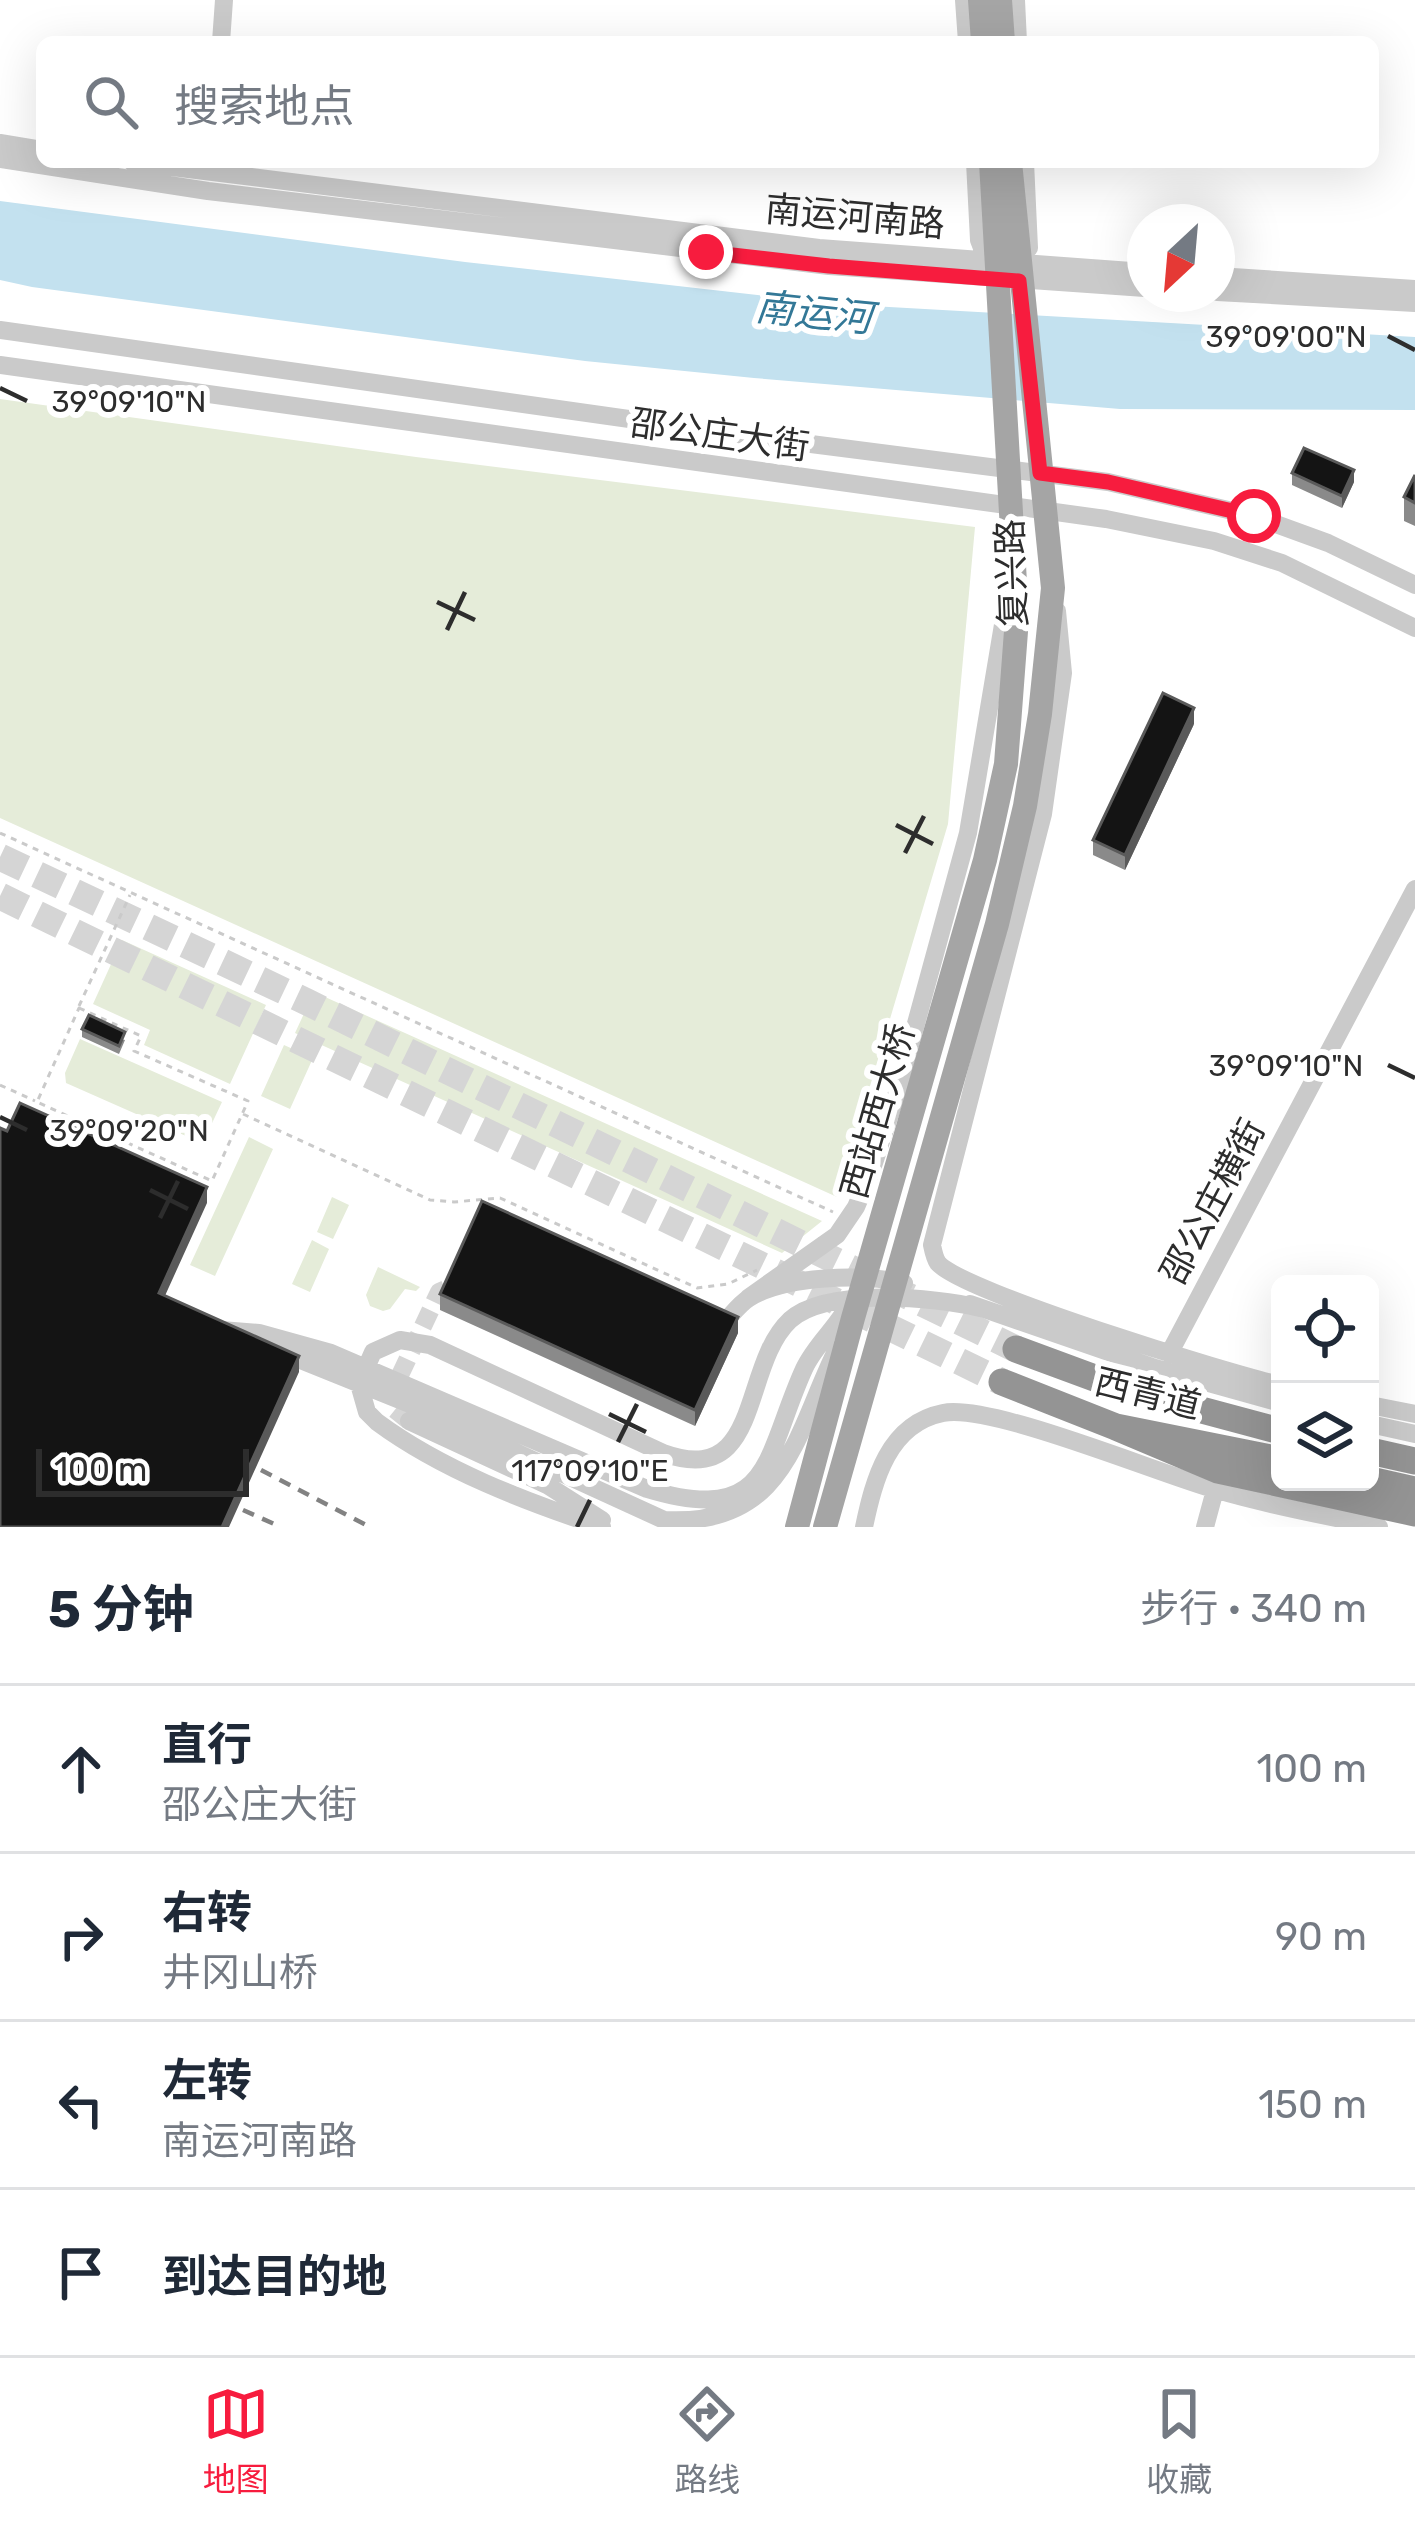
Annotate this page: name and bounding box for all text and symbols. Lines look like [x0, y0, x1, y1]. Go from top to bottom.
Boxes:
search box [36, 36, 1379, 168]
icon: search [78, 69, 144, 135]
text: 搜索地点 [174, 80, 354, 133]
street label: 南运河南路 [763, 187, 946, 246]
north arrow [1127, 204, 1235, 312]
route end [679, 225, 733, 279]
water label: 南运河 [753, 284, 881, 343]
text: 39°09'00"N [1205, 319, 1367, 355]
text: 39°09'10"N [52, 384, 206, 420]
street label: 邵公庄大街 [628, 401, 812, 468]
route start [1227, 489, 1281, 543]
street label: 复兴路 [988, 518, 1035, 628]
street label: 西站西大桥 [832, 1019, 923, 1204]
text: 39°09'10"N [1209, 1048, 1363, 1084]
street label: 邵公庄横街 [1151, 1112, 1274, 1291]
text: 39°09'20"N [49, 1113, 209, 1149]
map controls [1271, 1275, 1379, 1491]
button: locate [1271, 1275, 1379, 1383]
street label: 西青道 [1090, 1360, 1205, 1427]
button: layers [1271, 1383, 1379, 1491]
scale bar [36, 1443, 249, 1496]
text: 100 m [54, 1450, 147, 1489]
text: 117°09'10"E [511, 1453, 669, 1489]
text: 5 分钟 [48, 1579, 194, 1640]
text: 步行 · 340 m [1140, 1586, 1367, 1632]
text: 直行 [162, 1718, 252, 1771]
icon: ahead [48, 1736, 114, 1802]
text: 100 m [1257, 1746, 1367, 1792]
text: 邵公庄大街 [162, 1782, 357, 1828]
text: 右转 [162, 1886, 252, 1939]
icon: right [48, 1904, 114, 1970]
text: 90 m [1275, 1914, 1367, 1960]
text: 井冈山桥 [162, 1950, 318, 1996]
text: 左转 [162, 2054, 252, 2107]
icon: left [48, 2072, 114, 2138]
text: 150 m [1258, 2082, 1367, 2128]
text: 南运河南路 [162, 2118, 357, 2164]
icon: arrive [48, 2240, 114, 2306]
text: 到达目的地 [162, 2250, 387, 2303]
tab: 地图 [203, 2381, 269, 2501]
tab: 路线 [674, 2381, 740, 2501]
tab: 收藏 [1146, 2381, 1212, 2501]

